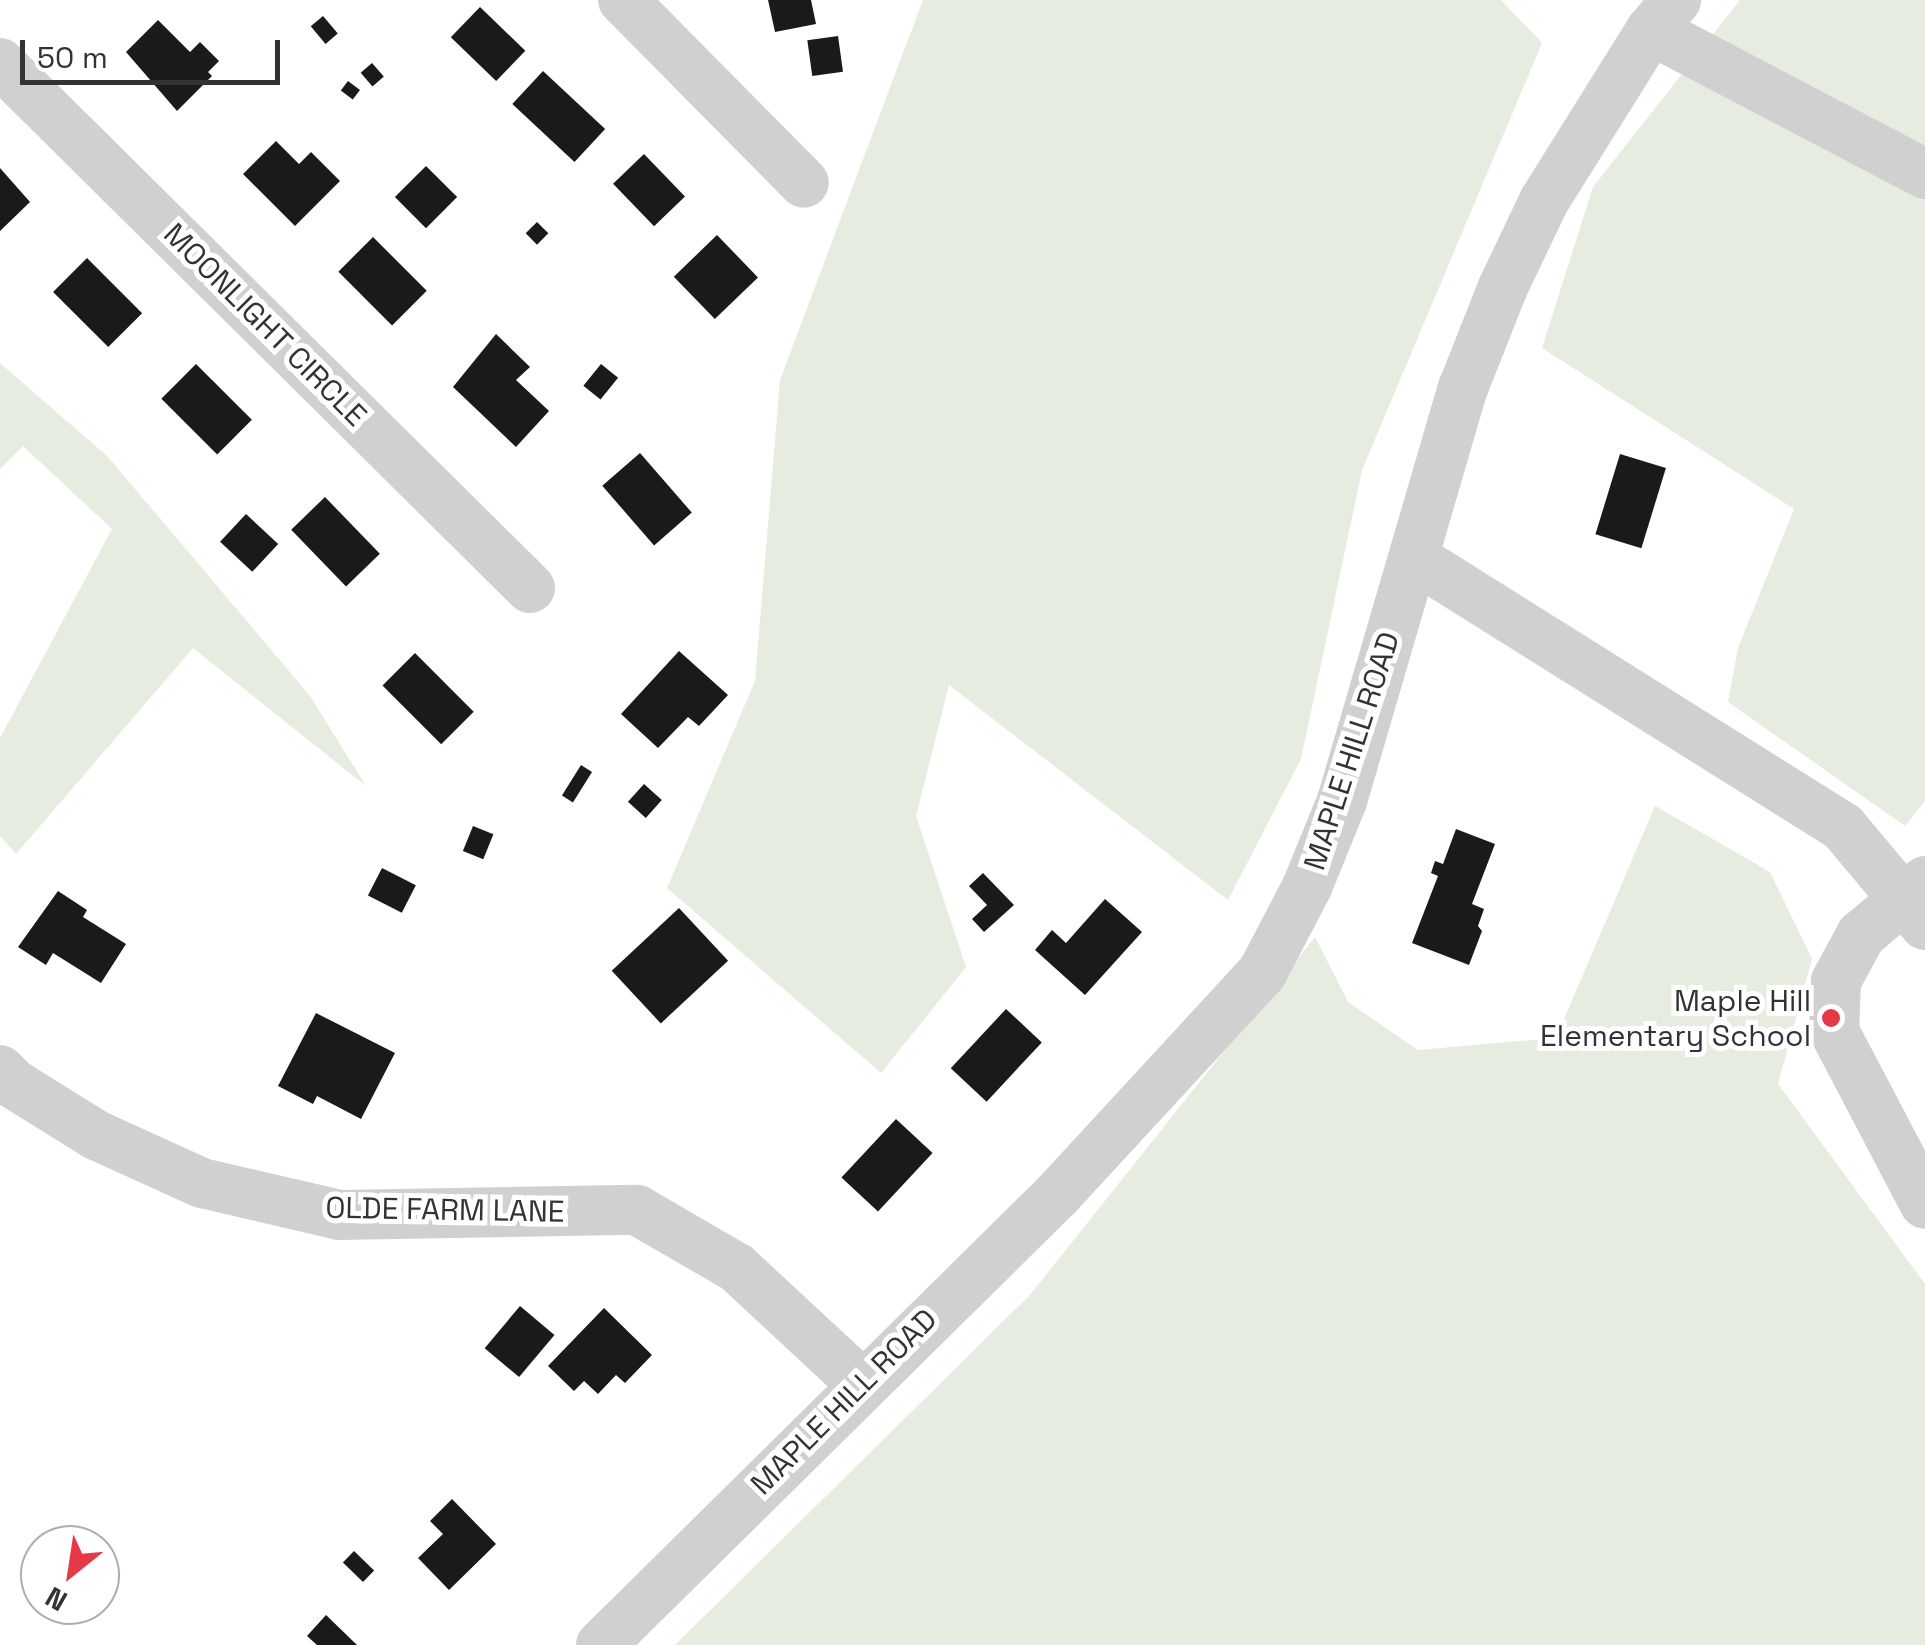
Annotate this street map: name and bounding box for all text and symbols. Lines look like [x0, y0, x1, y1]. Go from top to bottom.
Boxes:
scale bar [25, 20, 285, 82]
text: 50 m [37, 38, 108, 77]
street label: MOONLIGHT CIRCLE [156, 216, 374, 434]
street label: MAPLE HILL ROAD [1296, 627, 1408, 875]
place label: Maple Hill Elementary School [1540, 983, 1811, 1054]
marker: Maple Hill Elementary School [1820, 1007, 1842, 1029]
street label: OLDE FARM LANE [325, 1190, 565, 1230]
street label: MAPLE HILL ROAD [743, 1301, 945, 1503]
north arrow [20, 1525, 120, 1625]
text: N [39, 1579, 73, 1620]

